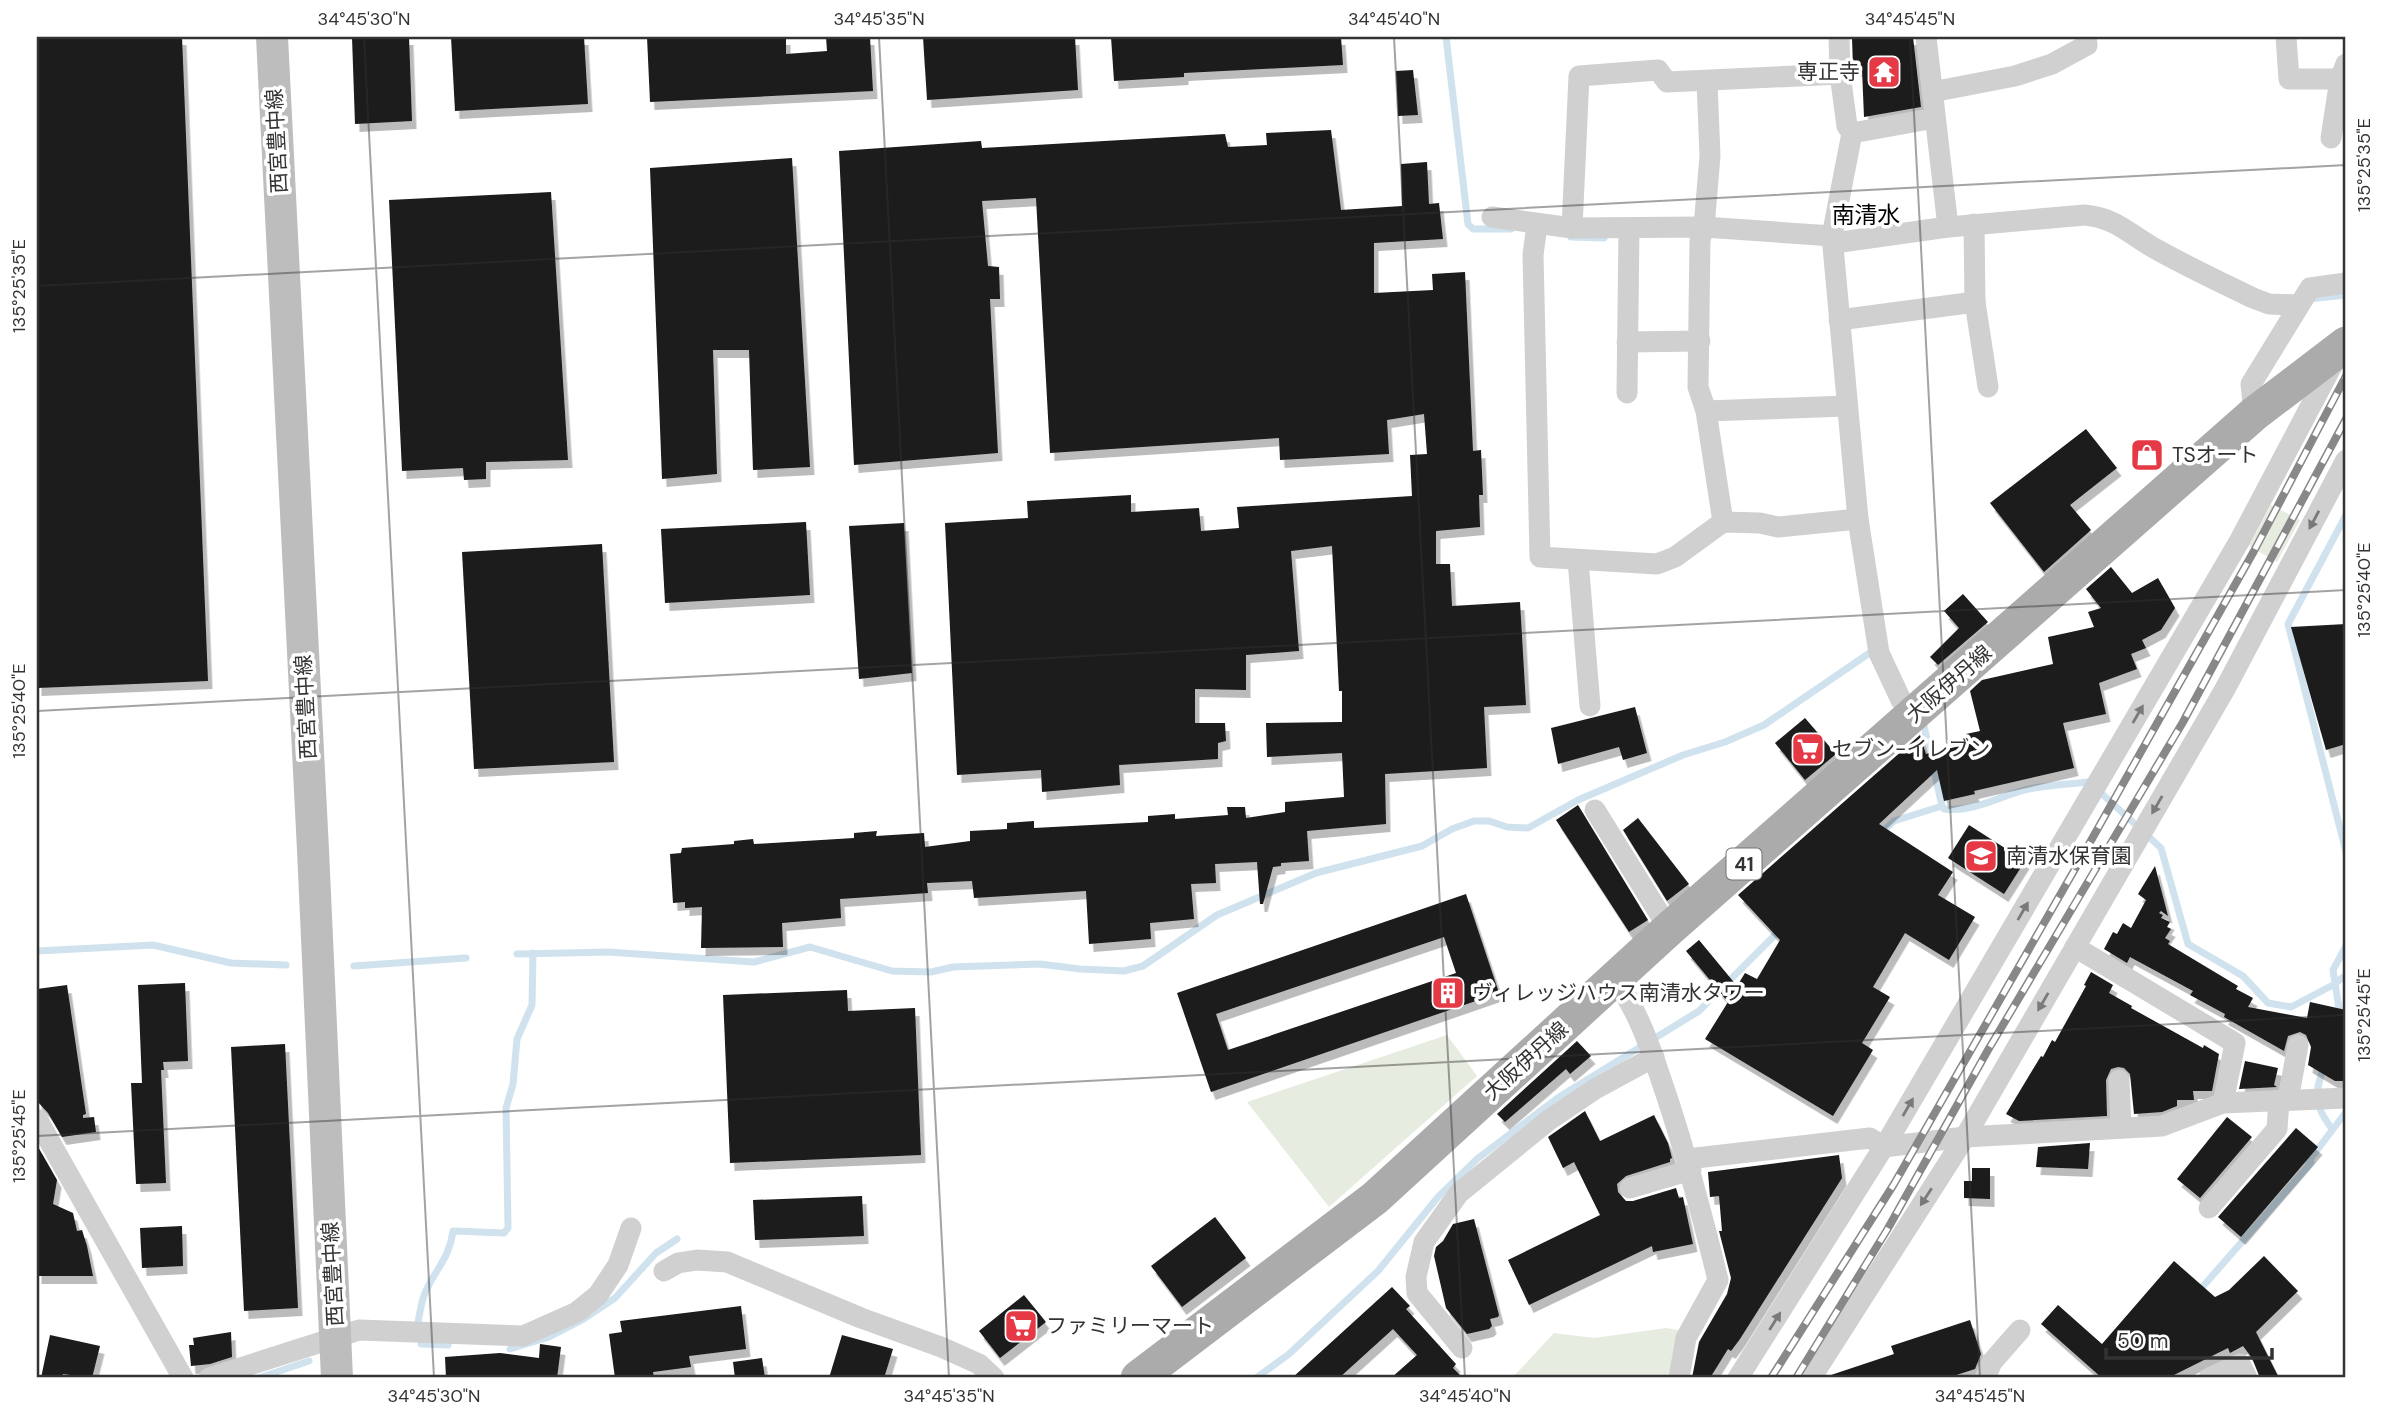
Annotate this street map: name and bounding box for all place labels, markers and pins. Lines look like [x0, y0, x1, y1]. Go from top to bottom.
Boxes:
temple icon: 専正寺 [1865, 53, 1903, 91]
place label: 専正寺 [1797, 58, 1860, 86]
shop icon: TSオート [2128, 436, 2166, 474]
place label: TSオート [2172, 441, 2259, 469]
supermarket icon: セブン-イレブン [1789, 730, 1827, 768]
place label: セブン-イレブン [1832, 735, 1990, 763]
school or university icon: 南清水保育園 [1962, 837, 2000, 875]
place label: 南清水保育園 [2006, 842, 2132, 870]
building icon: ヴィレッジハウス南清水タワー [1429, 974, 1467, 1012]
place label: ヴィレッジハウス南清水タワー [1472, 979, 1765, 1007]
supermarket icon: ファミリーマート [1002, 1307, 1040, 1345]
place label: ファミリーマート [1046, 1312, 1214, 1340]

